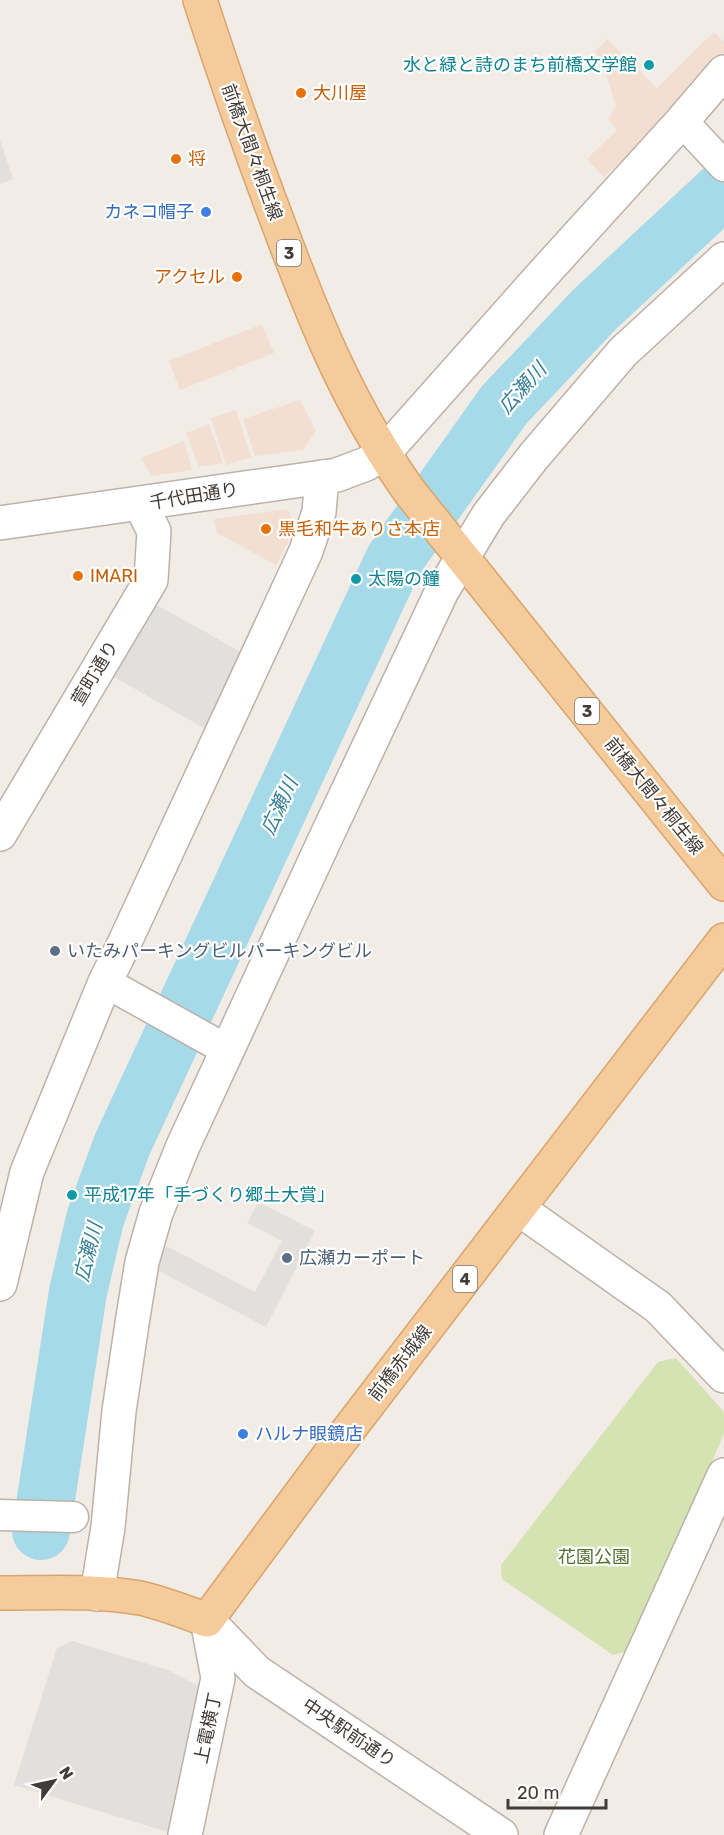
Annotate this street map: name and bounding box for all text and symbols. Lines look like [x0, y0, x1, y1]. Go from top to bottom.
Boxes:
place label: 水と緑と詩のまち前橋文学館 [403, 54, 637, 76]
marker: 水と緑と詩のまち前橋文学館 [642, 58, 656, 72]
street label: 前橋大間々桐生線 [217, 81, 287, 223]
place label: 大川屋 [313, 82, 367, 104]
marker: 大川屋 [294, 86, 308, 100]
place label: 将 [188, 148, 206, 170]
marker: 将 [169, 152, 183, 166]
place label: カネコ帽子 [104, 201, 194, 223]
marker: カネコ帽子 [199, 205, 213, 219]
road number: 3 [277, 240, 301, 266]
place label: アクセル [154, 266, 225, 288]
marker: アクセル [230, 270, 244, 284]
water label: 広瀬川 [493, 356, 552, 418]
street label: 千代田通り [148, 478, 240, 514]
place label: 黒毛和牛ありさ本店 [278, 518, 440, 540]
marker: 黒毛和牛ありさ本店 [259, 522, 273, 536]
place label: IMARI [90, 565, 138, 587]
place label: 太陽の鐘 [368, 568, 440, 590]
marker: IMARI [71, 569, 85, 583]
marker: 太陽の鐘 [349, 572, 363, 586]
street label: 萱町通り [67, 636, 123, 710]
road number: 3 [575, 698, 599, 724]
street label: 前橋大間々桐生線 [600, 733, 708, 859]
water label: 広瀬川 [255, 772, 303, 838]
place label: いたみパーキングビルパーキングビル [67, 940, 372, 962]
marker: いたみパーキングビルパーキングビル [48, 944, 62, 958]
place label: 平成17年「手づくり郷土大賞」 [84, 1184, 335, 1206]
marker: 平成17年「手づくり郷土大賞」 [65, 1188, 79, 1202]
water label: 広瀬川 [69, 1218, 107, 1284]
place label: 広瀬カーポート [299, 1247, 425, 1269]
marker: 広瀬カーポート [280, 1251, 294, 1265]
road number: 4 [453, 1266, 477, 1292]
street label: 前橋赤城線 [364, 1321, 436, 1405]
place label: ハルナ眼鏡店 [255, 1423, 363, 1445]
marker: ハルナ眼鏡店 [236, 1427, 250, 1441]
park label: 花園公園 [558, 1546, 630, 1568]
street label: 上電横丁 [190, 1690, 226, 1766]
street label: 中央駅前通り [298, 1694, 400, 1772]
north arrow [24, 1751, 84, 1811]
text: N [55, 1763, 77, 1783]
scale bar [508, 1772, 606, 1810]
text: 20 m [517, 1782, 559, 1804]

